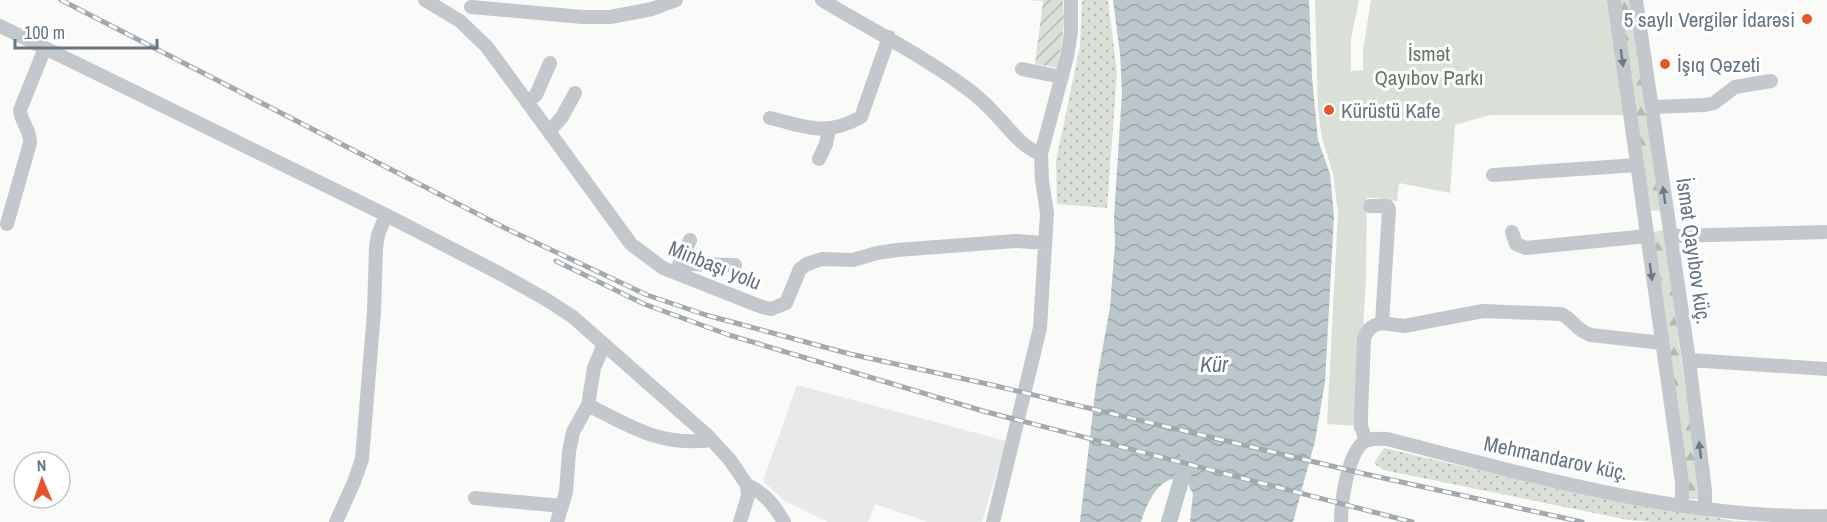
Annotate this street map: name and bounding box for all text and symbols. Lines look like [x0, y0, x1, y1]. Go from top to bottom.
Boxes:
place label: 5 saylı Vergilər İdarəsi [1624, 5, 1795, 34]
scale bar [15, 12, 158, 50]
marker: 5 saylı Vergilər İdarəsi [1800, 12, 1814, 26]
text: 100 m [24, 20, 65, 45]
park label: İsmət Qayıbov Parkı [1374, 39, 1484, 92]
one-way arrow [1618, 49, 1627, 68]
place label: İşıq Qəzeti [1677, 50, 1760, 79]
marker: İşıq Qəzeti [1658, 57, 1672, 71]
place label: Kürüstü Kafe [1341, 96, 1441, 125]
marker: Kürüstü Kafe [1322, 103, 1336, 117]
street label: İsmət Qayıbov küç. [1669, 176, 1719, 326]
one-way arrow [1660, 185, 1669, 204]
street label: Minbaşı yolu [664, 233, 766, 297]
one-way arrow [1647, 263, 1656, 282]
water label: Kür [1200, 349, 1229, 379]
street label: Mehmandarov küç. [1481, 429, 1631, 487]
one-way arrow [1695, 441, 1705, 460]
north arrow [12, 450, 72, 510]
text: N [36, 454, 47, 476]

